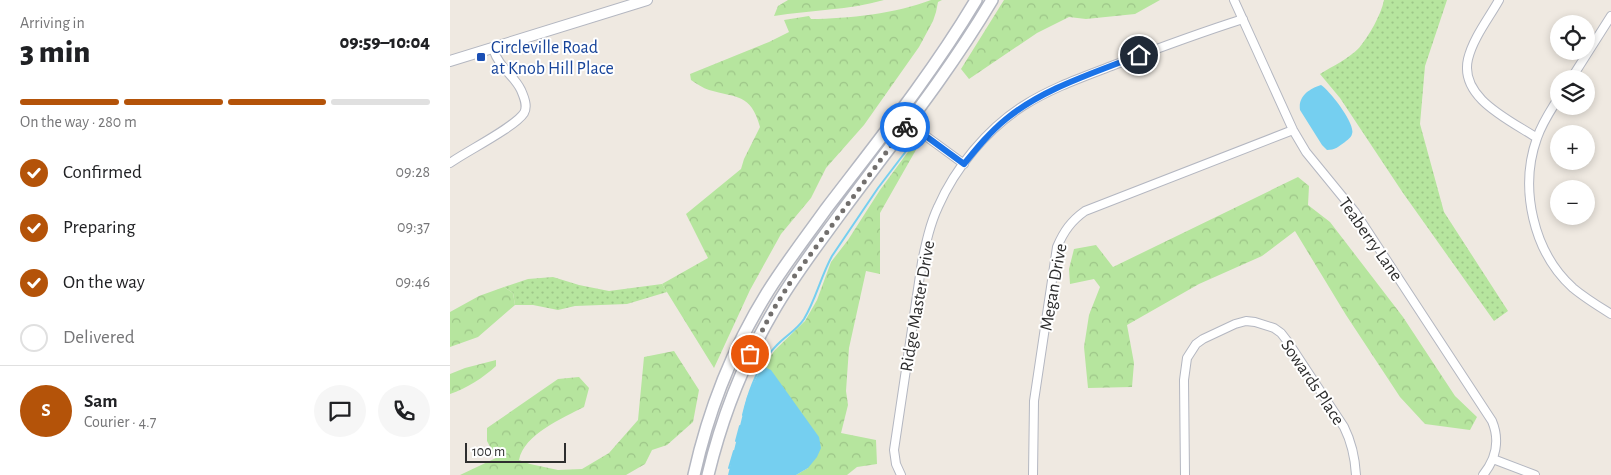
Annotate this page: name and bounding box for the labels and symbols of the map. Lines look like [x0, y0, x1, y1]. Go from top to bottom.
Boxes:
pin [1118, 34, 1160, 76]
place label: Circleville Road at Knob Hill Place [491, 39, 614, 78]
marker: Circleville Road at Knob Hill Place [475, 51, 487, 63]
courier [880, 102, 930, 152]
street label: Teaberry Lane [1335, 194, 1406, 285]
street label: Ridge Master Drive [898, 239, 938, 373]
street label: Megan Drive [1037, 242, 1071, 332]
pin [729, 333, 771, 375]
street label: Sowards Place [1277, 337, 1347, 429]
scale bar [465, 440, 566, 463]

